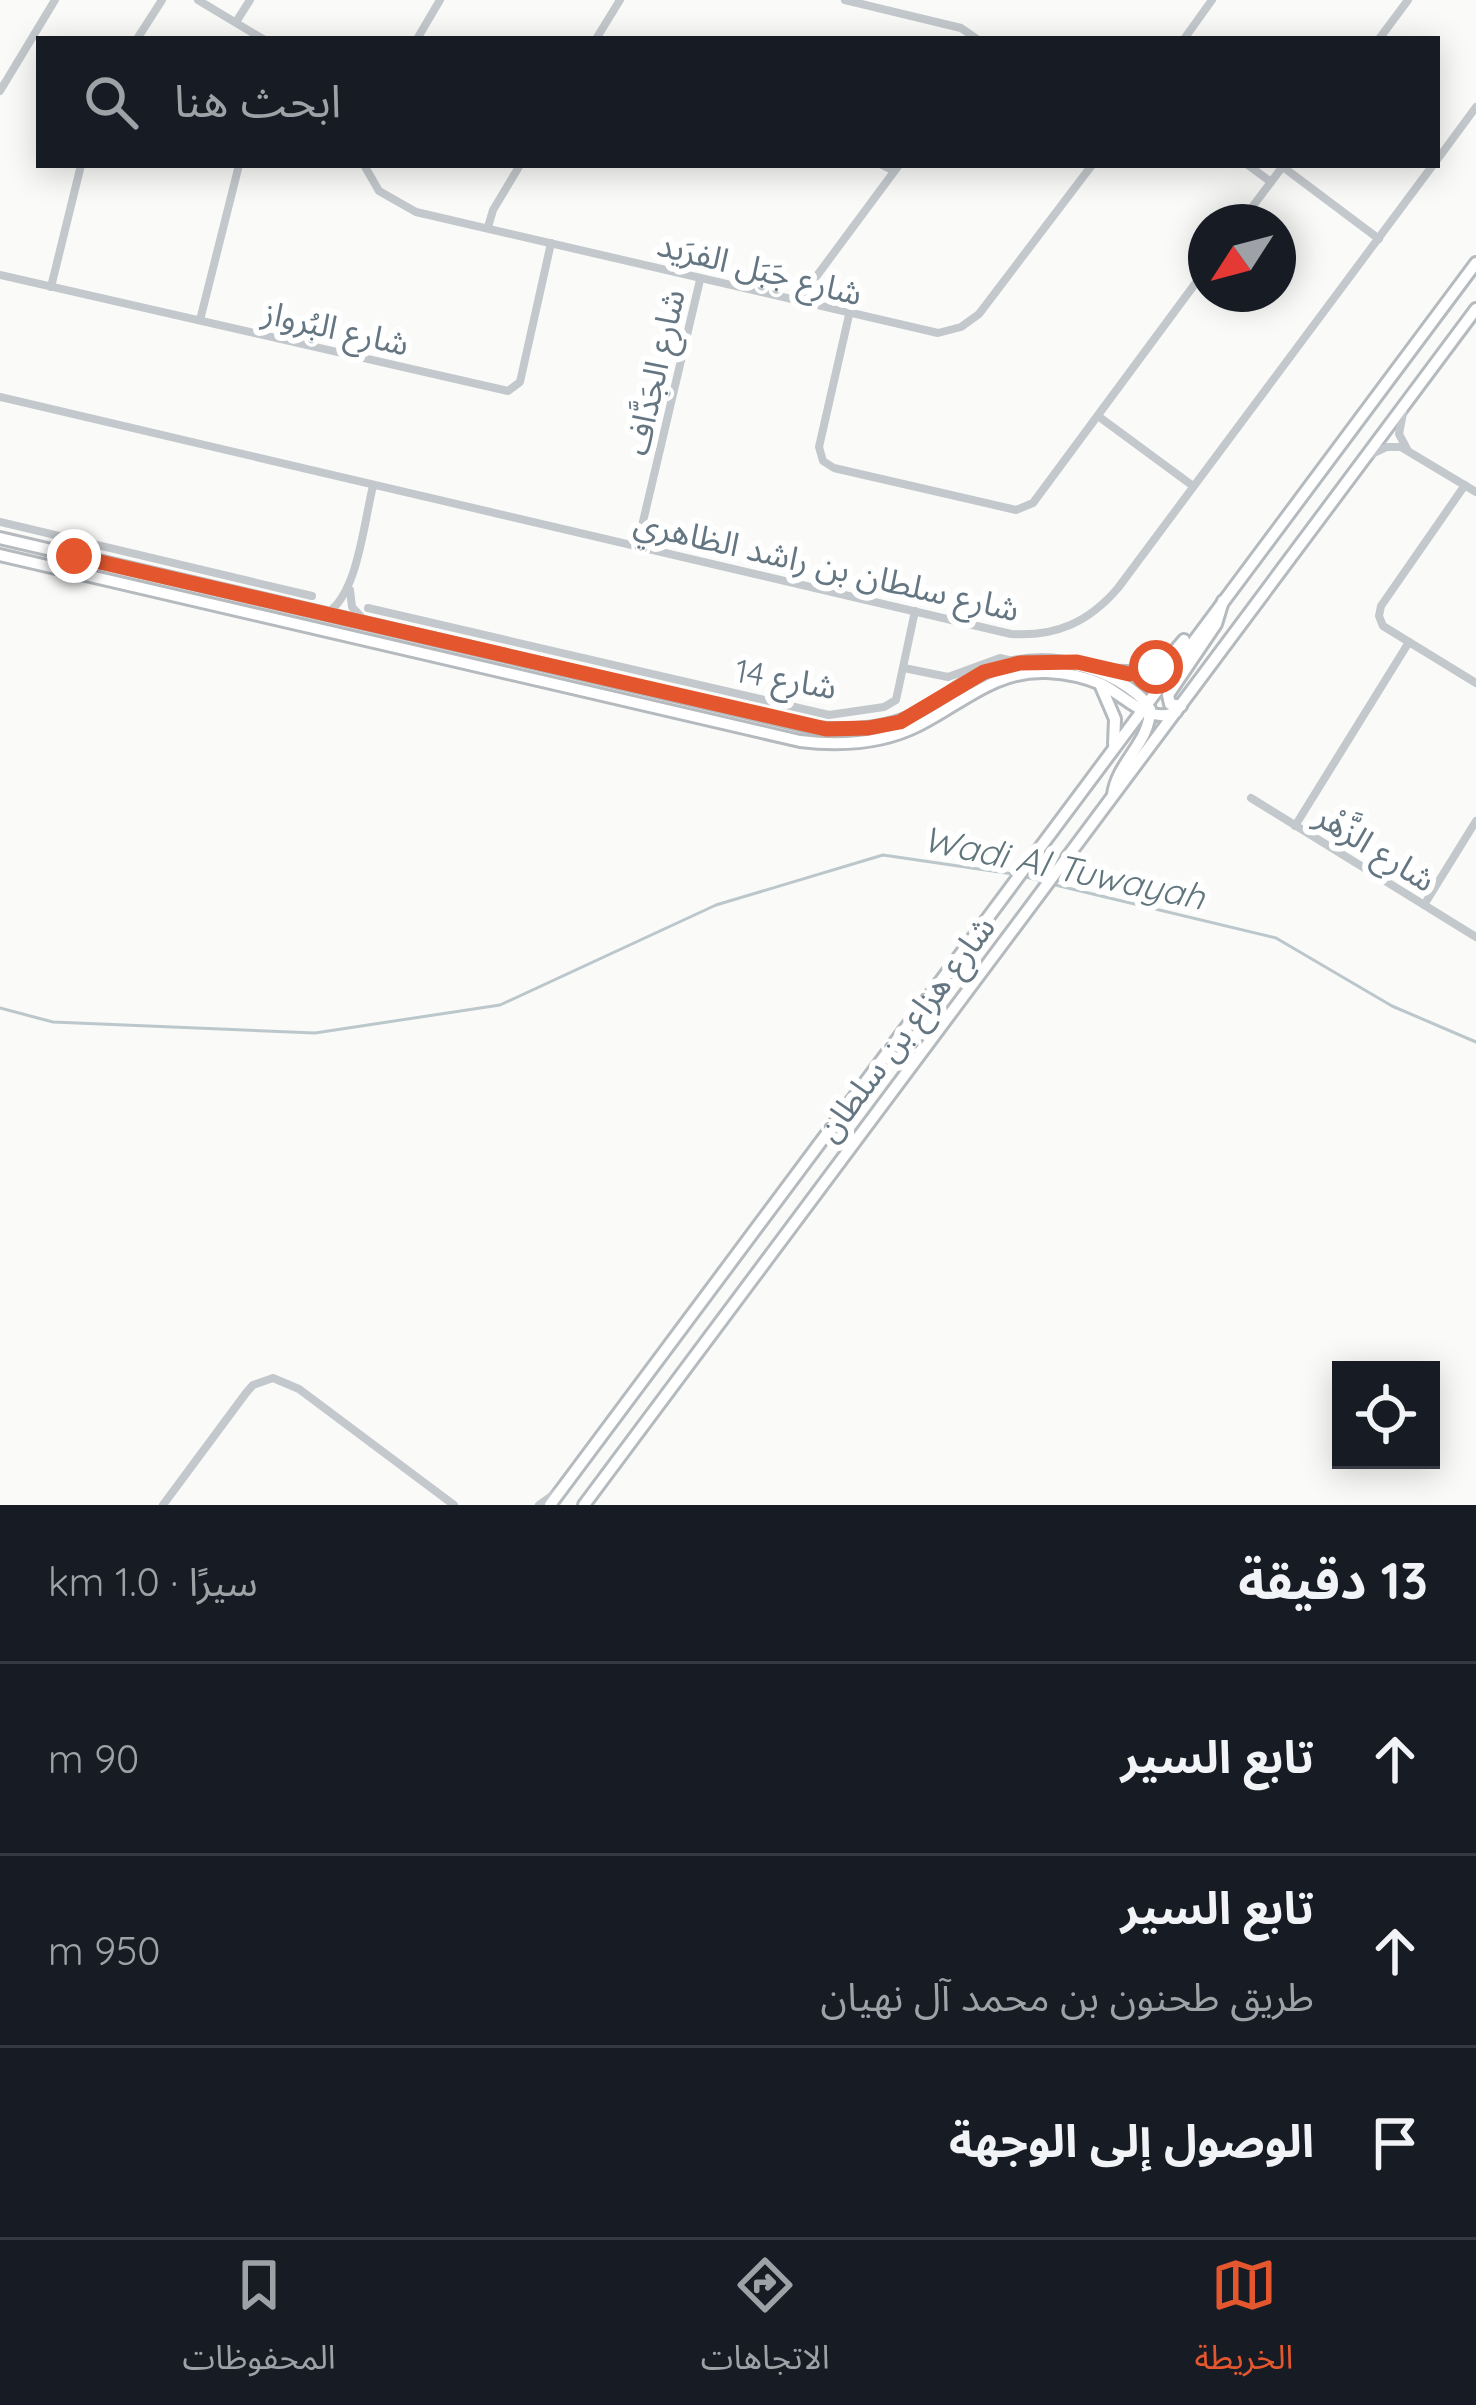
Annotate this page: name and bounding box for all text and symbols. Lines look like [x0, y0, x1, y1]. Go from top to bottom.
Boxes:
search box [36, 36, 1440, 168]
icon: search [78, 69, 144, 135]
text: ابحث هنا [174, 72, 341, 128]
north arrow [1188, 204, 1296, 312]
street label: شارع جَبَل الفرَيد [652, 223, 867, 318]
street label: شارع الجَدَّاف [615, 285, 698, 460]
street label: شارع البُرواز [257, 290, 413, 369]
street label: شارع سلطان بن راشد الظاهري [629, 501, 1023, 635]
route end [47, 529, 101, 583]
route start [1129, 640, 1183, 694]
street label: شارع 14 [731, 649, 840, 712]
street label: شارع الزَّهْر [1305, 793, 1444, 904]
water label: Wadi Al Tuwayah [919, 815, 1209, 919]
street label: شارع هزاع بن سلطان [807, 907, 1007, 1152]
map controls [1332, 1361, 1440, 1469]
button: locate [1332, 1361, 1440, 1469]
text: 13 دقيقة [1238, 1548, 1428, 1612]
text: سيرًا · 1.0 km [48, 1557, 258, 1606]
icon: ahead [1362, 1726, 1428, 1792]
text: تابع السير [1121, 1728, 1314, 1784]
text: 90 m [48, 1734, 139, 1783]
text: تابع السير [1121, 1879, 1314, 1935]
icon: ahead [1362, 1918, 1428, 1984]
text: 950 m [48, 1926, 160, 1975]
text: طريق طحنون بن محمد آل نهيان [820, 1972, 1314, 2021]
icon: arrive [1362, 2110, 1428, 2176]
text: الوصول إلى الوجهة [949, 2112, 1314, 2168]
tab: المحفوظات [183, 2252, 336, 2393]
tab: الاتجاهات [701, 2252, 830, 2393]
tab: الخريطة [1195, 2252, 1293, 2393]

